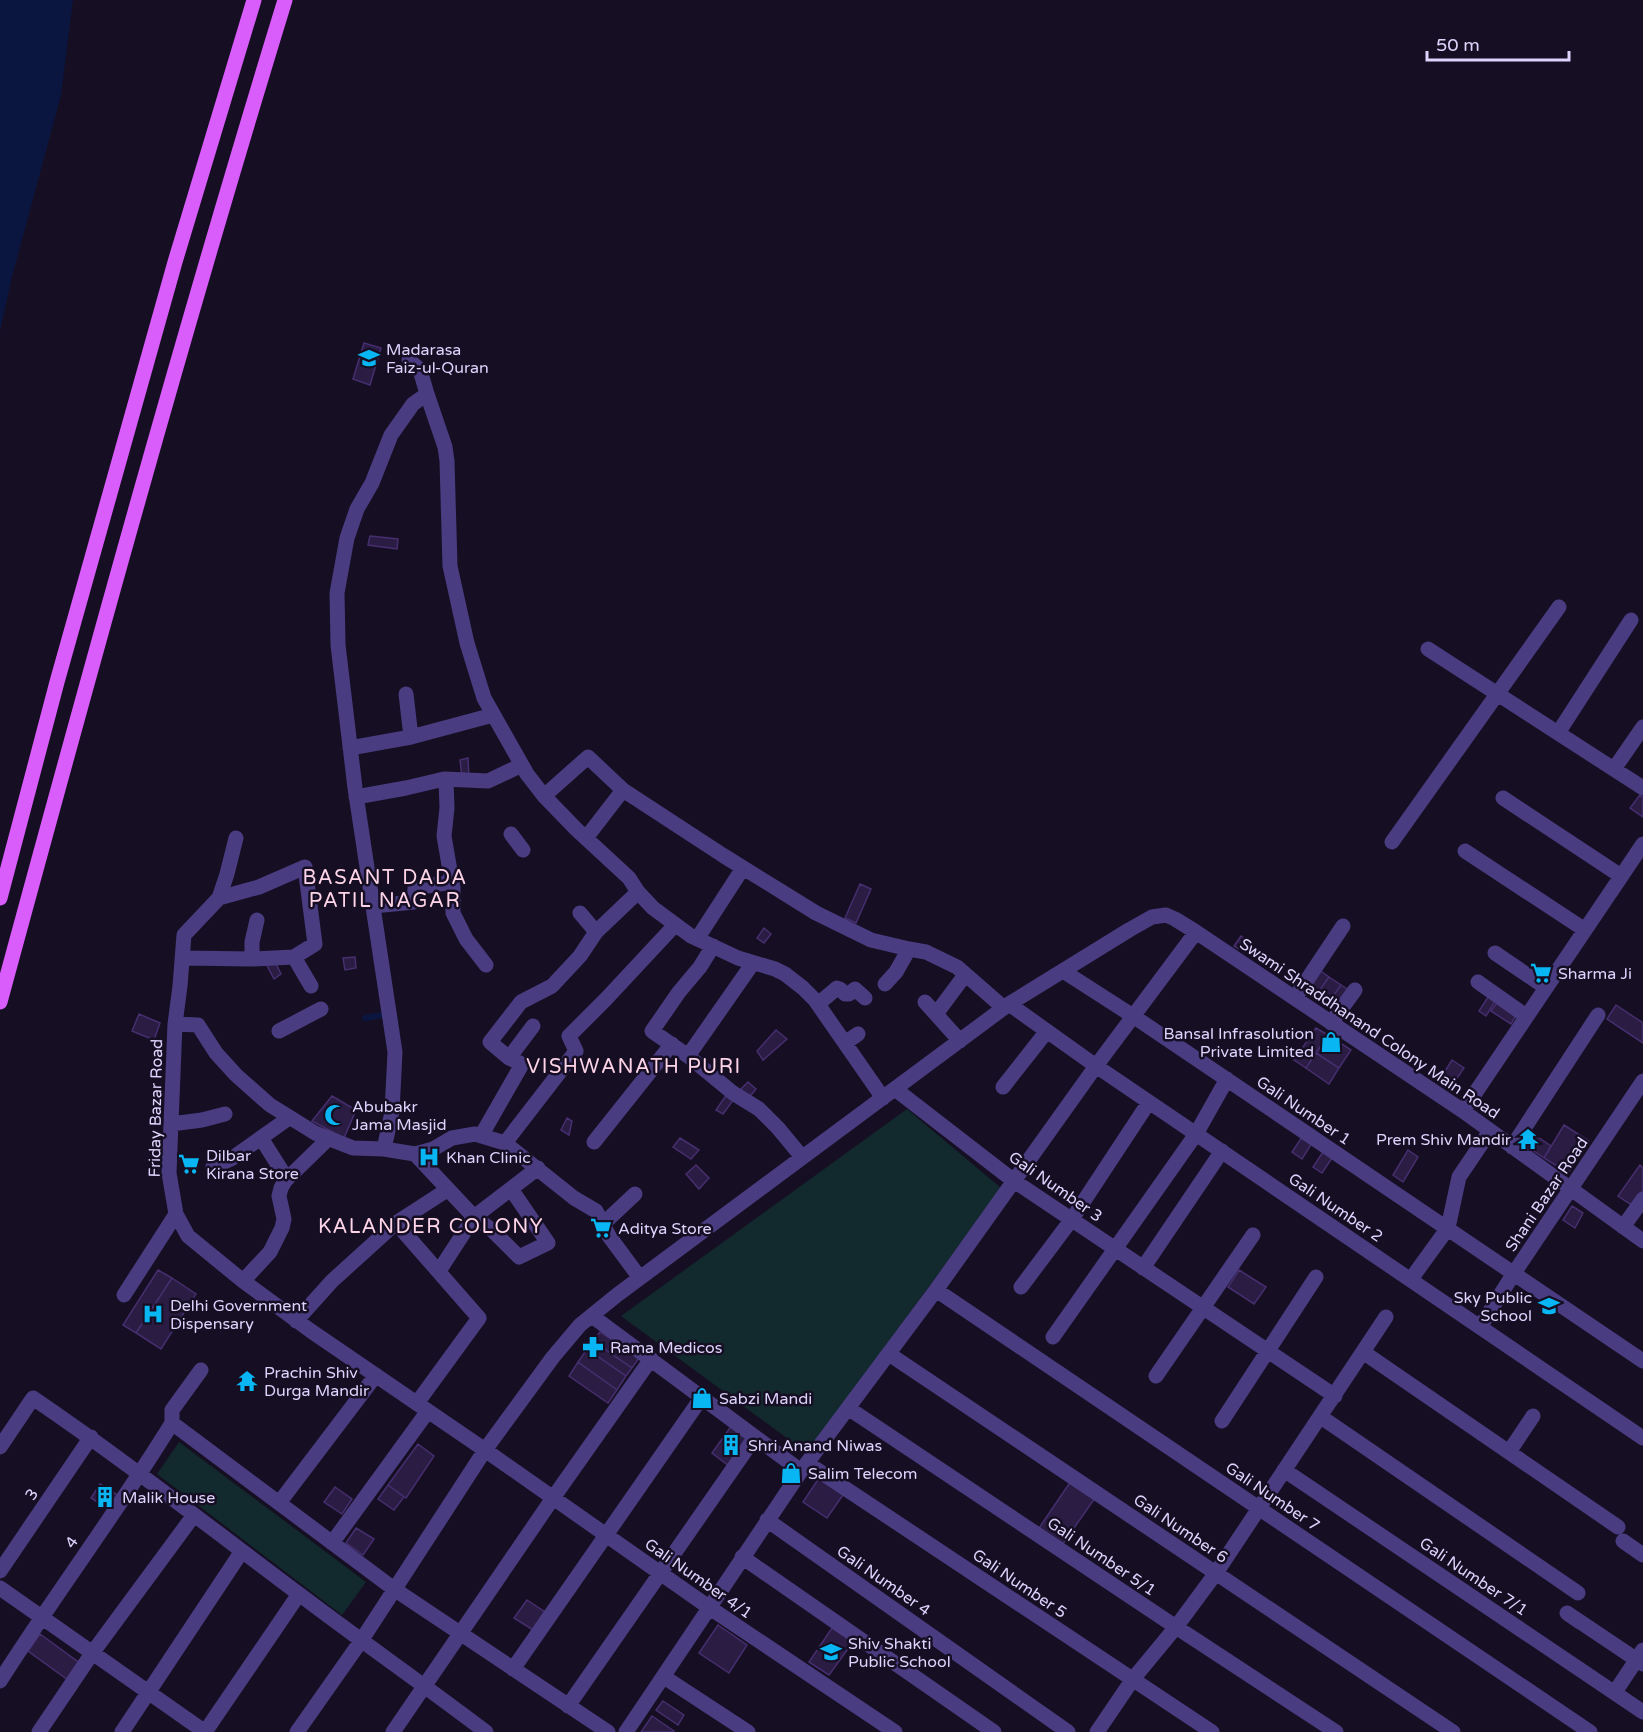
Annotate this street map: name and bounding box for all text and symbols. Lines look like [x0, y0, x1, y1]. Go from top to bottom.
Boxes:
scale bar [1427, 24, 1570, 62]
text: 50 m [1436, 34, 1480, 56]
place label: Madarasa Faiz-ul-Quran [386, 340, 489, 378]
school or university icon: Madarasa Faiz-ul-Quran [357, 346, 381, 370]
district label: BASANT DADA PATIL NAGAR [302, 866, 468, 913]
street label: Swami Shraddhanand Colony Main Road [1236, 934, 1503, 1124]
supermarket icon: Sharma Ji [1529, 961, 1553, 985]
place label: Sharma Ji [1558, 964, 1632, 984]
place label: Bansal Infrasolution Private Limited [1163, 1024, 1314, 1062]
shop icon: Bansal Infrasolution Private Limited [1319, 1030, 1343, 1054]
street label: Friday Bazar Road [145, 1039, 167, 1178]
district label: VISHWANATH PURI [526, 1055, 742, 1079]
street label: Gali Number 1 [1252, 1072, 1355, 1150]
place label: Abubakr Jama Masjid [352, 1097, 447, 1135]
mosque icon: Abubakr Jama Masjid [323, 1103, 347, 1127]
temple icon: Prem Shiv Mandir [1516, 1127, 1540, 1151]
place label: Prem Shiv Mandir [1376, 1130, 1512, 1150]
street label: Shani Bazar Road [1501, 1133, 1593, 1256]
hospital icon: Khan Clinic [417, 1145, 441, 1169]
place label: Dilbar Kirana Store [206, 1146, 299, 1184]
street label: Gali Number 3 [1005, 1147, 1106, 1226]
place label: Khan Clinic [446, 1148, 531, 1168]
supermarket icon: Dilbar Kirana Store [177, 1152, 201, 1176]
street label: Gali Number 2 [1284, 1169, 1387, 1247]
district label: KALANDER COLONY [318, 1215, 544, 1239]
supermarket icon: Aditya Store [589, 1216, 613, 1240]
place label: Aditya Store [618, 1219, 712, 1239]
place label: Sky Public School [1454, 1288, 1532, 1326]
school or university icon: Sky Public School [1537, 1294, 1561, 1318]
place label: Delhi Government Dispensary [170, 1296, 307, 1334]
hospital icon: Delhi Government Dispensary [141, 1302, 165, 1326]
pharmacy icon: Rama Medicos [581, 1335, 605, 1359]
place label: Rama Medicos [610, 1338, 722, 1358]
place label: Prachin Shiv Durga Mandir [264, 1363, 370, 1401]
temple icon: Prachin Shiv Durga Mandir [235, 1369, 259, 1393]
shop icon: Sabzi Mandi [690, 1386, 714, 1410]
place label: Sabzi Mandi [719, 1389, 812, 1409]
building icon: Shri Anand Niwas [719, 1433, 743, 1457]
place label: Shri Anand Niwas [748, 1436, 882, 1456]
street label: Gali Number 7 [1221, 1458, 1324, 1536]
shop icon: Salim Telecom [779, 1461, 803, 1485]
place label: Salim Telecom [808, 1464, 917, 1484]
street label: 3 [21, 1485, 43, 1504]
building icon: Malik House [93, 1485, 117, 1509]
place label: Malik House [122, 1488, 215, 1508]
street label: Gali Number 6 [1129, 1490, 1232, 1568]
street label: Gali Number 5/1 [1043, 1513, 1160, 1601]
street label: 4 [61, 1533, 83, 1552]
street label: Gali Number 7/1 [1415, 1533, 1531, 1620]
street label: Gali Number 4/1 [641, 1534, 756, 1623]
street label: Gali Number 4 [833, 1541, 934, 1620]
street label: Gali Number 5 [968, 1545, 1071, 1623]
place label: Shiv Shakti Public School [848, 1634, 951, 1672]
school or university icon: Shiv Shakti Public School [819, 1640, 843, 1664]

